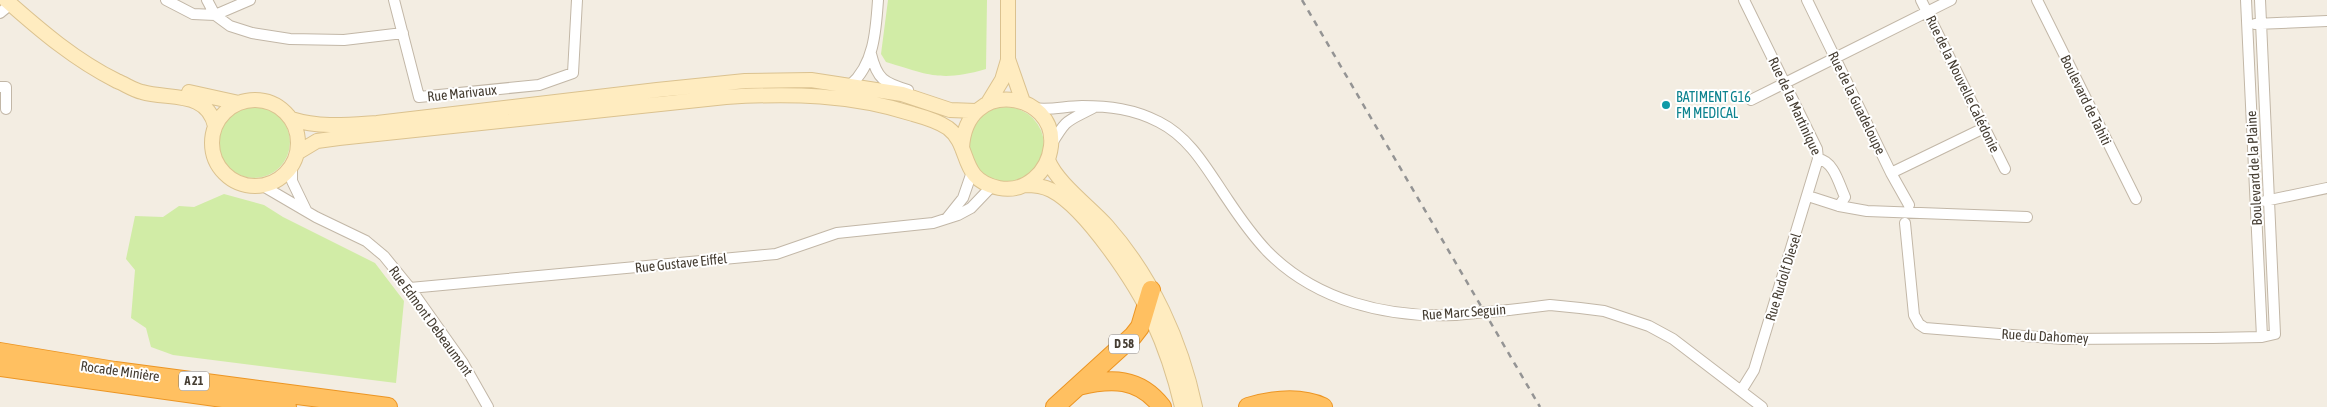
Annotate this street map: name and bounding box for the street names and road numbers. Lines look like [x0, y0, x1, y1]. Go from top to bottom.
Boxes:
street label: Rue de la Nouvelle Calédonie [1923, 13, 2003, 155]
street label: Rue de la Guadeloupe [1825, 49, 1889, 157]
street label: Boulevard de Tahiti [2057, 52, 2115, 148]
street label: Rue de la Martinique [1765, 55, 1825, 157]
street label: Rue Marivaux [426, 81, 498, 105]
street label: Boulevard de la Plaine [2243, 110, 2265, 226]
street label: Rue Rudolf Diesel [1762, 231, 1804, 323]
street label: Rue Gustave Eiffel [634, 250, 728, 276]
street label: Rue Edmont Debeaumont [386, 263, 476, 379]
street label: Rue Marc Seguin [1421, 301, 1507, 323]
street label: Rue du Dahomey [2001, 326, 2089, 346]
road number: D 58 [1109, 334, 1139, 354]
street label: Rocade Minière [79, 358, 161, 384]
road number: A 21 [179, 372, 209, 391]

